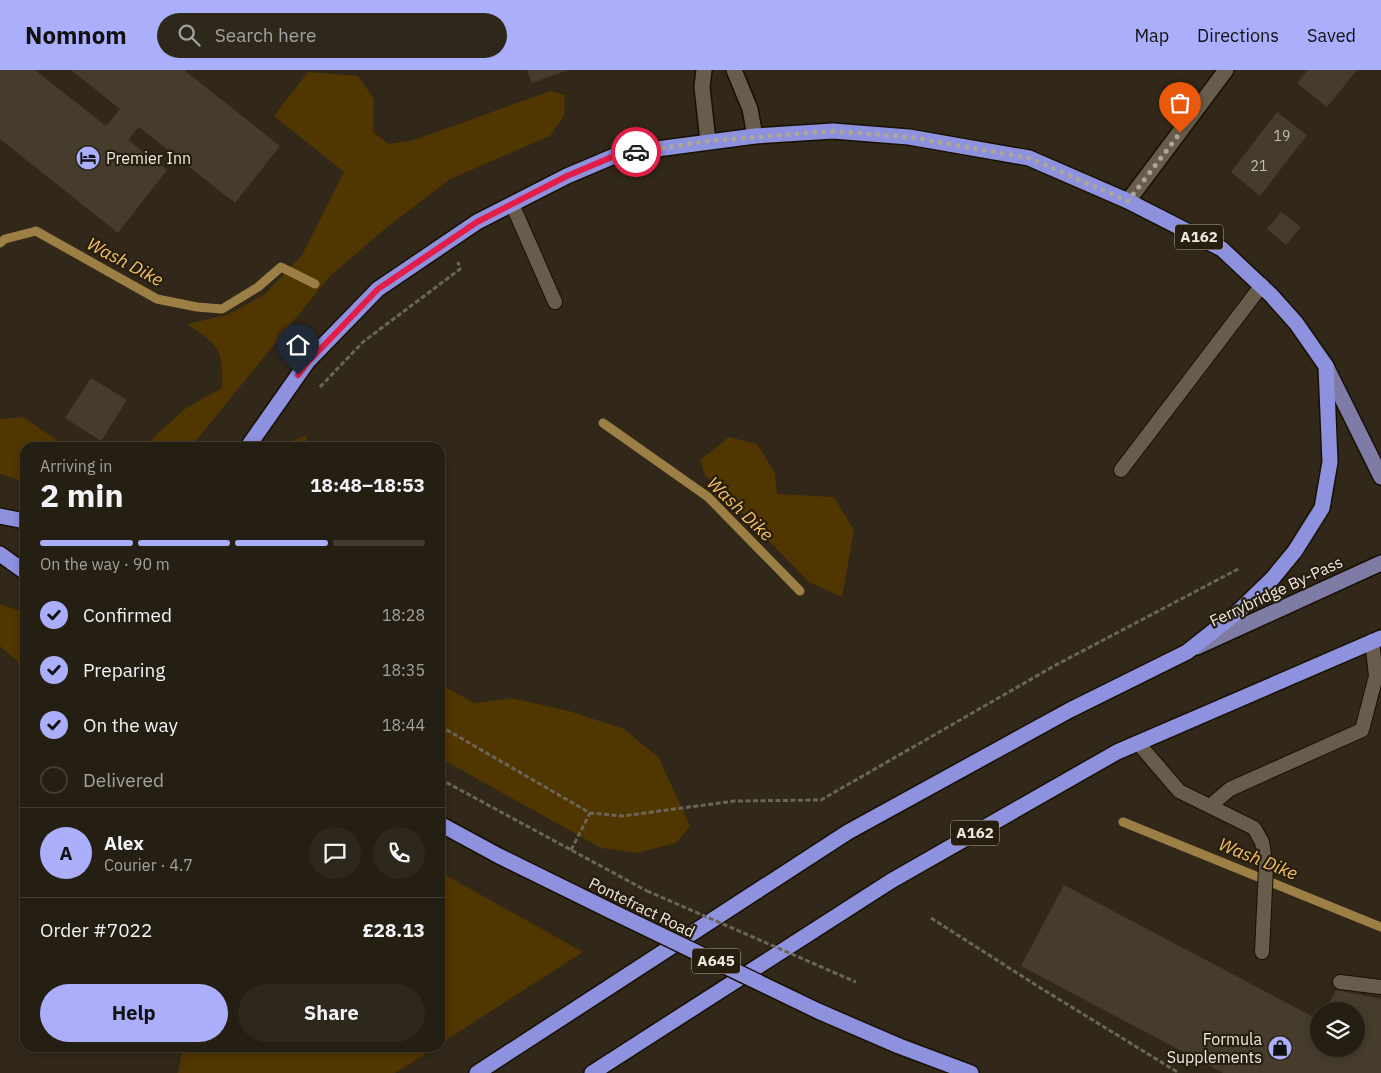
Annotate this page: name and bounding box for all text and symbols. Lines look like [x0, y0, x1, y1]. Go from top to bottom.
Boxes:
search box [157, 13, 507, 58]
text: Nomnom [25, 19, 127, 51]
icon: search [175, 21, 203, 49]
text: Search here [215, 23, 317, 47]
text: Map [1134, 24, 1169, 47]
text: Directions [1197, 24, 1279, 47]
text: Saved [1307, 24, 1356, 47]
pin [1159, 82, 1201, 133]
icon: bag [1166, 89, 1194, 117]
courier [611, 127, 661, 177]
house number: 19 [1274, 127, 1290, 145]
icon: car [622, 138, 650, 166]
hotel icon: Premier Inn [75, 145, 101, 171]
place label: Premier Inn [106, 148, 191, 168]
house number: 21 [1251, 157, 1267, 175]
road number: A162 [1175, 224, 1223, 250]
water label: Wash Dike [83, 232, 167, 291]
pin [277, 324, 319, 375]
icon: home [284, 331, 312, 359]
text: Arriving in [40, 456, 112, 476]
water label: Wash Dike [702, 471, 778, 546]
text: 18:48–18:53 [310, 473, 425, 497]
text: 2 min [40, 474, 124, 516]
street label: Ferrybridge By-Pass [1206, 551, 1346, 631]
text: On the way · 90 m [40, 554, 170, 574]
icon: check [40, 601, 68, 629]
text: Confirmed [83, 603, 172, 627]
text: 18:28 [382, 605, 425, 625]
icon: check [40, 656, 68, 684]
text: Preparing [83, 658, 165, 682]
text: 18:35 [382, 660, 425, 680]
icon: check [40, 711, 68, 739]
text: On the way [83, 713, 178, 737]
text: 18:44 [382, 715, 425, 735]
text: Delivered [83, 768, 164, 792]
road number: A162 [951, 820, 999, 846]
button: chat [309, 827, 361, 879]
button: phone [373, 827, 425, 879]
text: Alex [104, 831, 144, 855]
water label: Wash Dike [1215, 832, 1301, 885]
text: A [59, 841, 73, 865]
text: Courier · 4.7 [104, 855, 193, 875]
street label: Pontefract Road [586, 873, 698, 941]
text: Order #7022 [40, 918, 152, 942]
text: £28.13 [362, 918, 425, 942]
road number: A645 [692, 948, 740, 974]
button: Help [40, 984, 228, 1042]
button: Share [238, 984, 425, 1042]
map controls [1310, 1002, 1365, 1057]
button: layers [1310, 1002, 1365, 1057]
place label: Formula Supplements [1167, 1029, 1262, 1067]
shop icon: Formula Supplements [1267, 1035, 1293, 1061]

